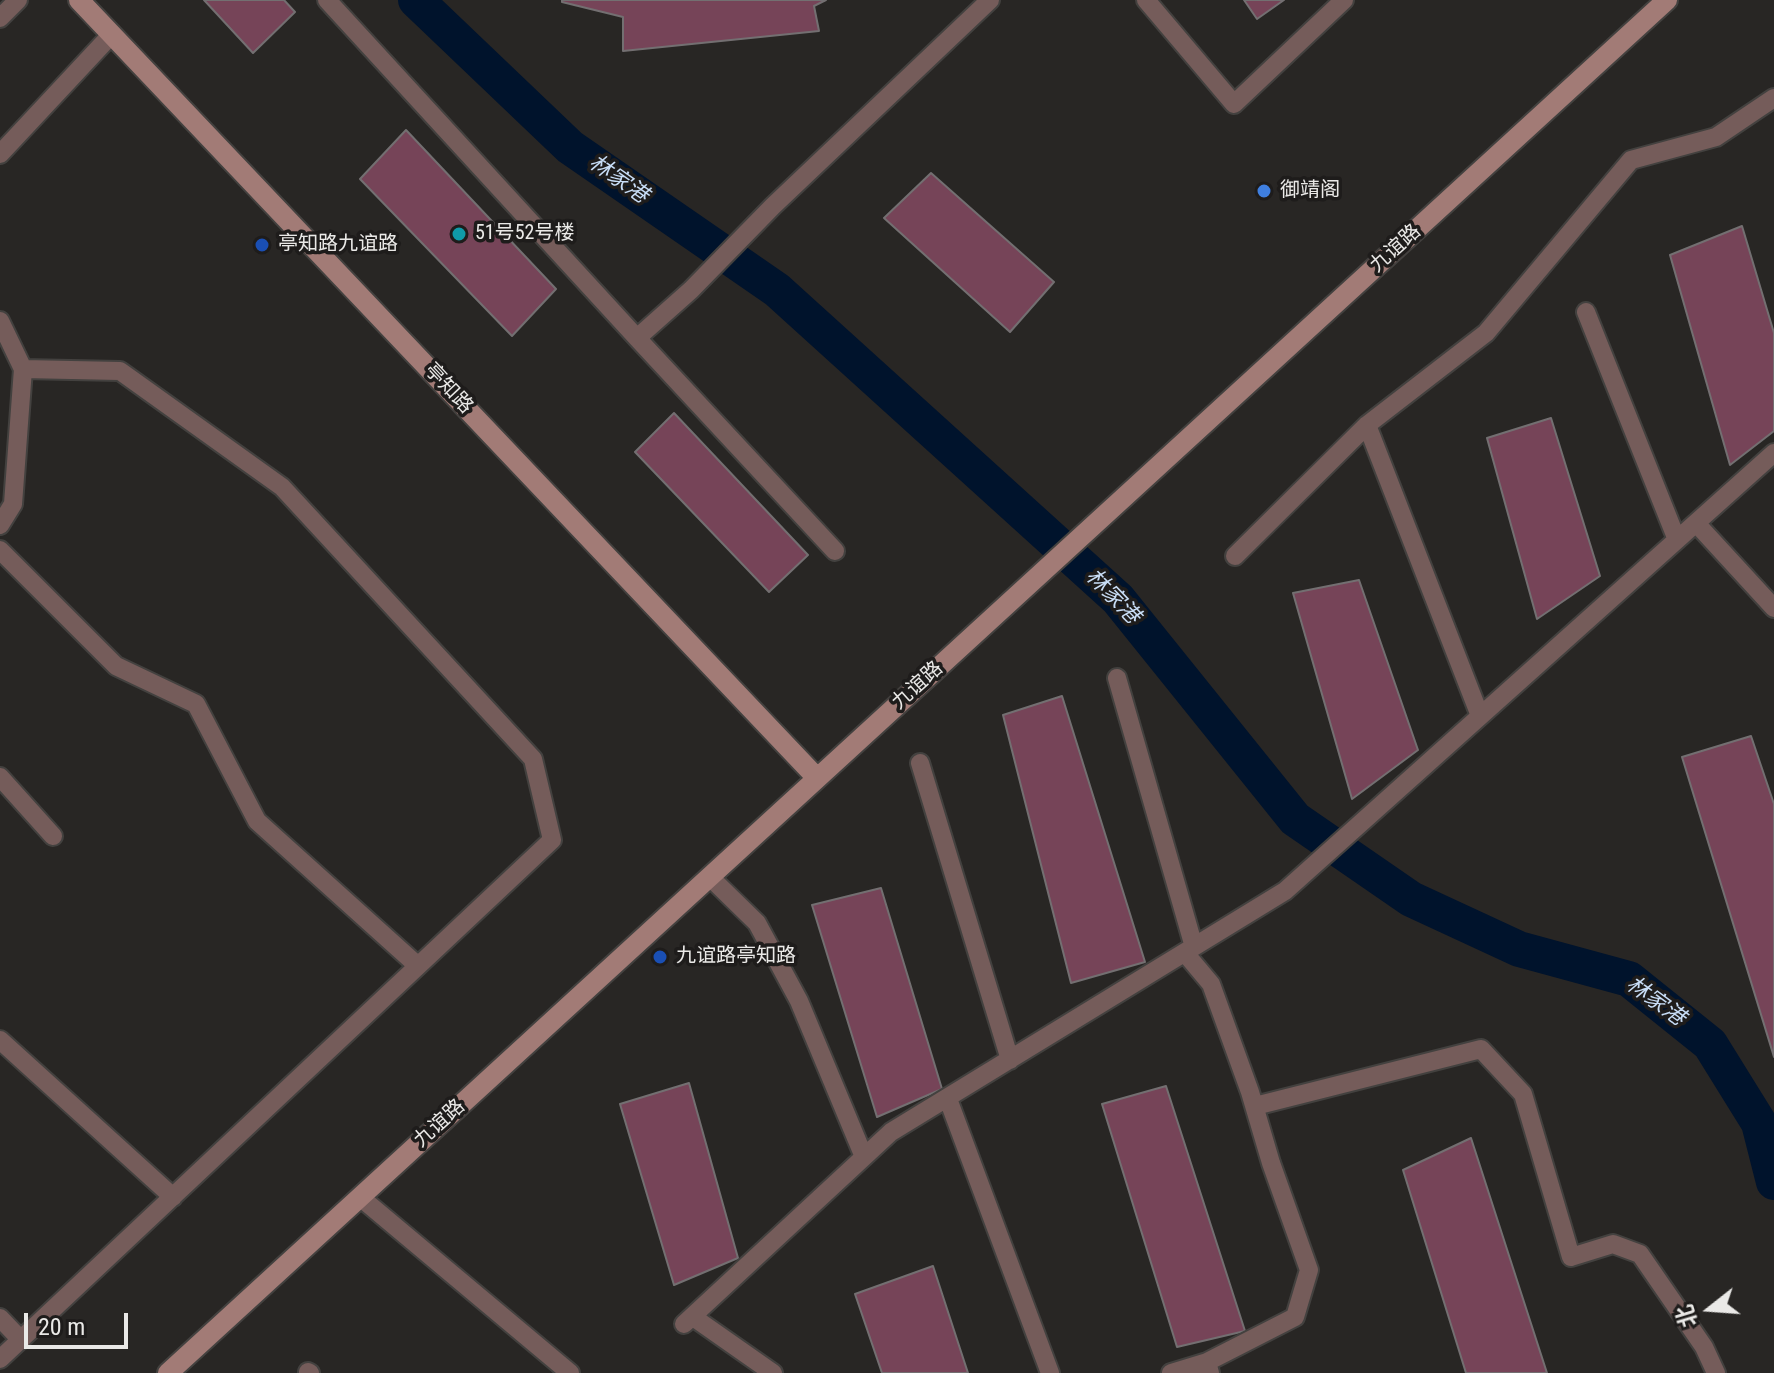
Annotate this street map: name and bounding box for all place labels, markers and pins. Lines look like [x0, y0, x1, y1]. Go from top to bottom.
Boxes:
place label: 御靖阁 [1280, 179, 1340, 203]
marker: 御靖阁 [1255, 182, 1273, 200]
place label: 51号52号楼 [475, 222, 574, 246]
marker: 51号52号楼 [450, 225, 468, 243]
place label: 亭知路九谊路 [278, 233, 398, 257]
marker: 亭知路九谊路 [253, 236, 271, 254]
place label: 九谊路亭知路 [676, 945, 796, 969]
marker: 九谊路亭知路 [651, 948, 669, 966]

